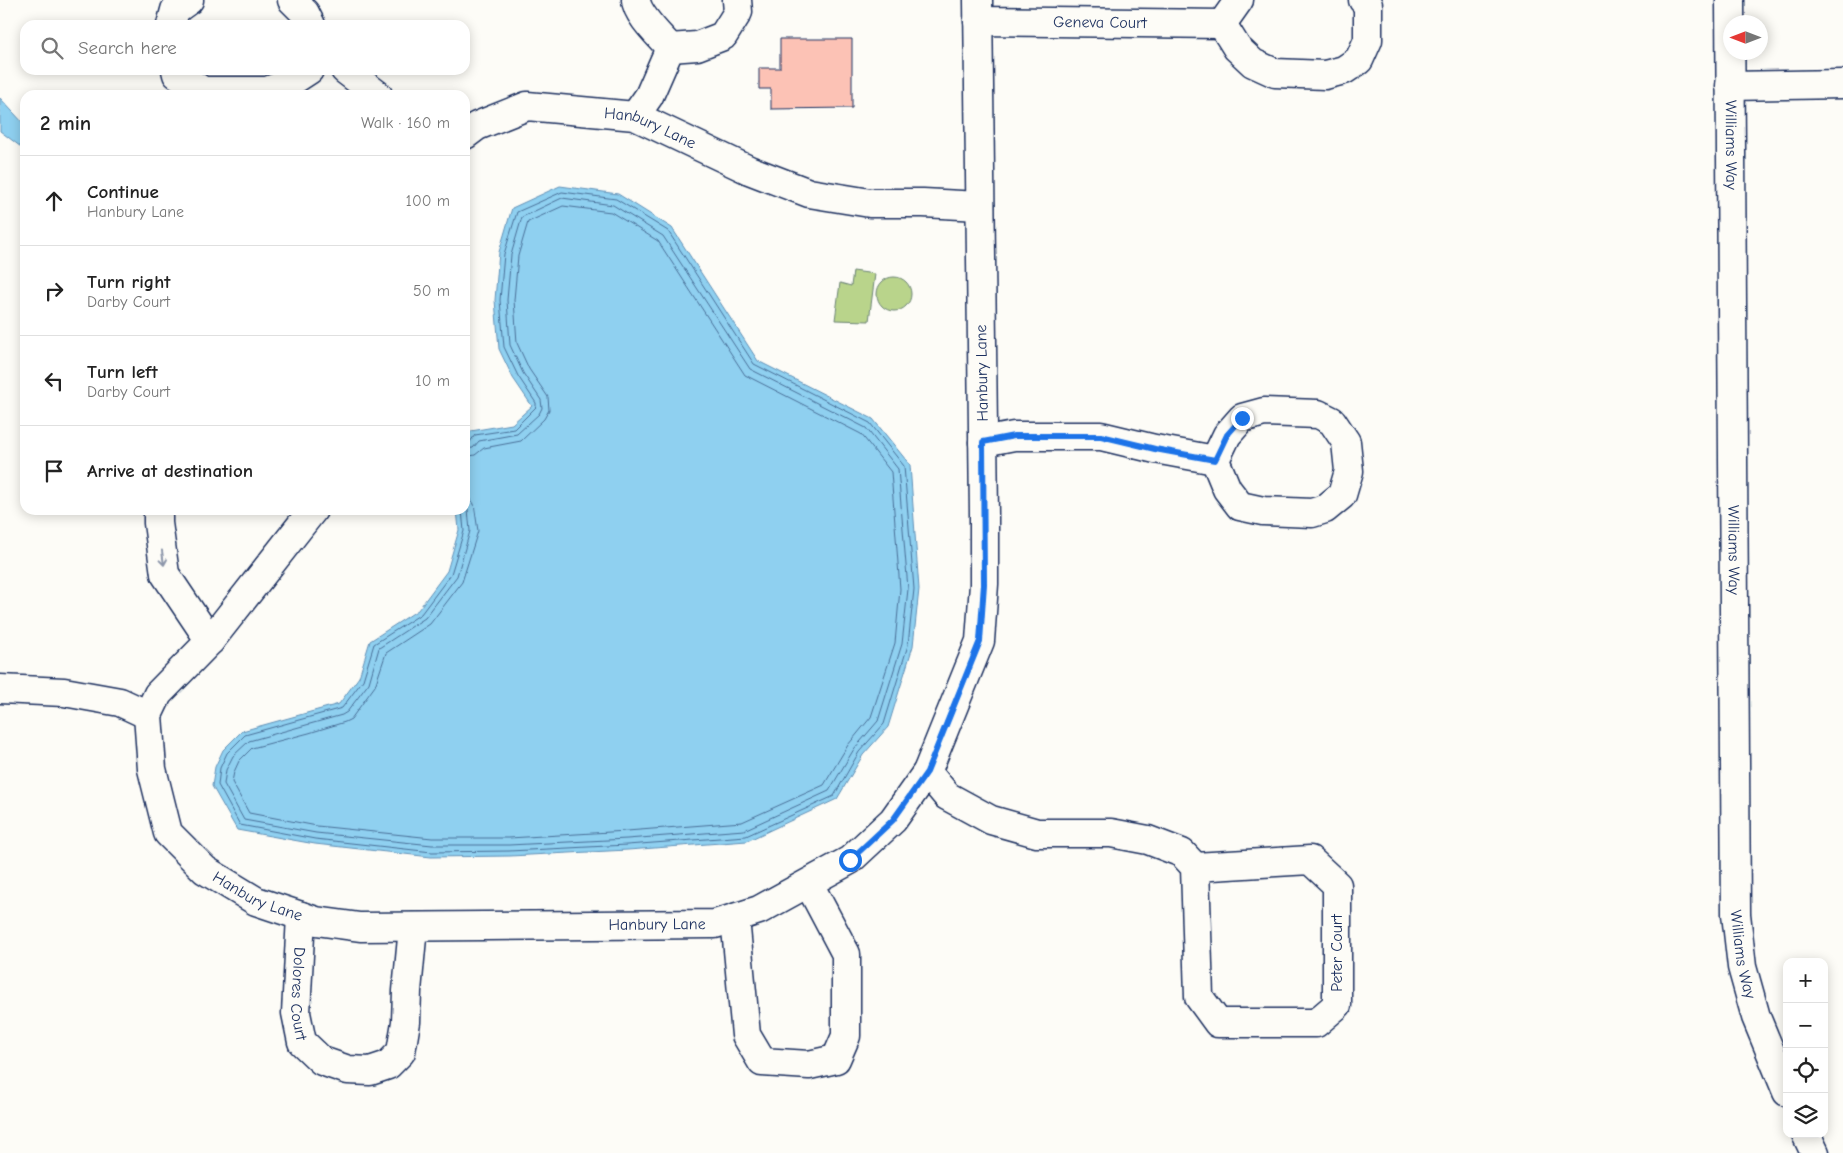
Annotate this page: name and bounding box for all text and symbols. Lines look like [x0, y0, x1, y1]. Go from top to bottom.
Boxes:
street label: Geneva Court [1053, 13, 1147, 32]
north arrow [1723, 15, 1768, 60]
search box [20, 20, 470, 75]
icon: search [38, 34, 66, 62]
text: Search here [78, 37, 177, 59]
street label: Williams Way [1722, 100, 1740, 191]
street label: Hanbury Lane [603, 104, 699, 153]
text: 2 min [40, 111, 91, 135]
text: Walk · 160 m [361, 114, 450, 132]
text: Continue [87, 181, 159, 203]
icon: ahead [40, 187, 68, 215]
text: 100 m [406, 192, 450, 210]
text: Hanbury Lane [87, 203, 184, 221]
text: Turn right [87, 271, 171, 293]
icon: right [40, 277, 68, 305]
text: 50 m [413, 282, 450, 300]
text: Darby Court [87, 293, 170, 311]
street label: Hanbury Lane [972, 324, 992, 422]
text: Turn left [87, 361, 158, 383]
icon: left [40, 367, 68, 395]
text: 10 m [415, 372, 450, 390]
text: Darby Court [87, 383, 170, 401]
route end [1231, 407, 1254, 430]
icon: arrive [40, 457, 68, 485]
text: Arrive at destination [87, 460, 253, 482]
street label: Williams Way [1724, 505, 1743, 596]
one-way arrow [158, 550, 168, 566]
route start [839, 849, 862, 872]
street label: Hanbury Lane [210, 868, 305, 925]
street label: Williams Way [1727, 909, 1760, 1002]
street label: Peter Court [1328, 914, 1346, 992]
street label: Hanbury Lane [608, 915, 706, 934]
street label: Dolores Court [287, 946, 311, 1043]
map controls [1783, 958, 1828, 1138]
button: + [1783, 958, 1828, 1003]
button: − [1783, 1003, 1828, 1048]
button: locate [1783, 1048, 1828, 1093]
button: layers [1783, 1093, 1828, 1138]

